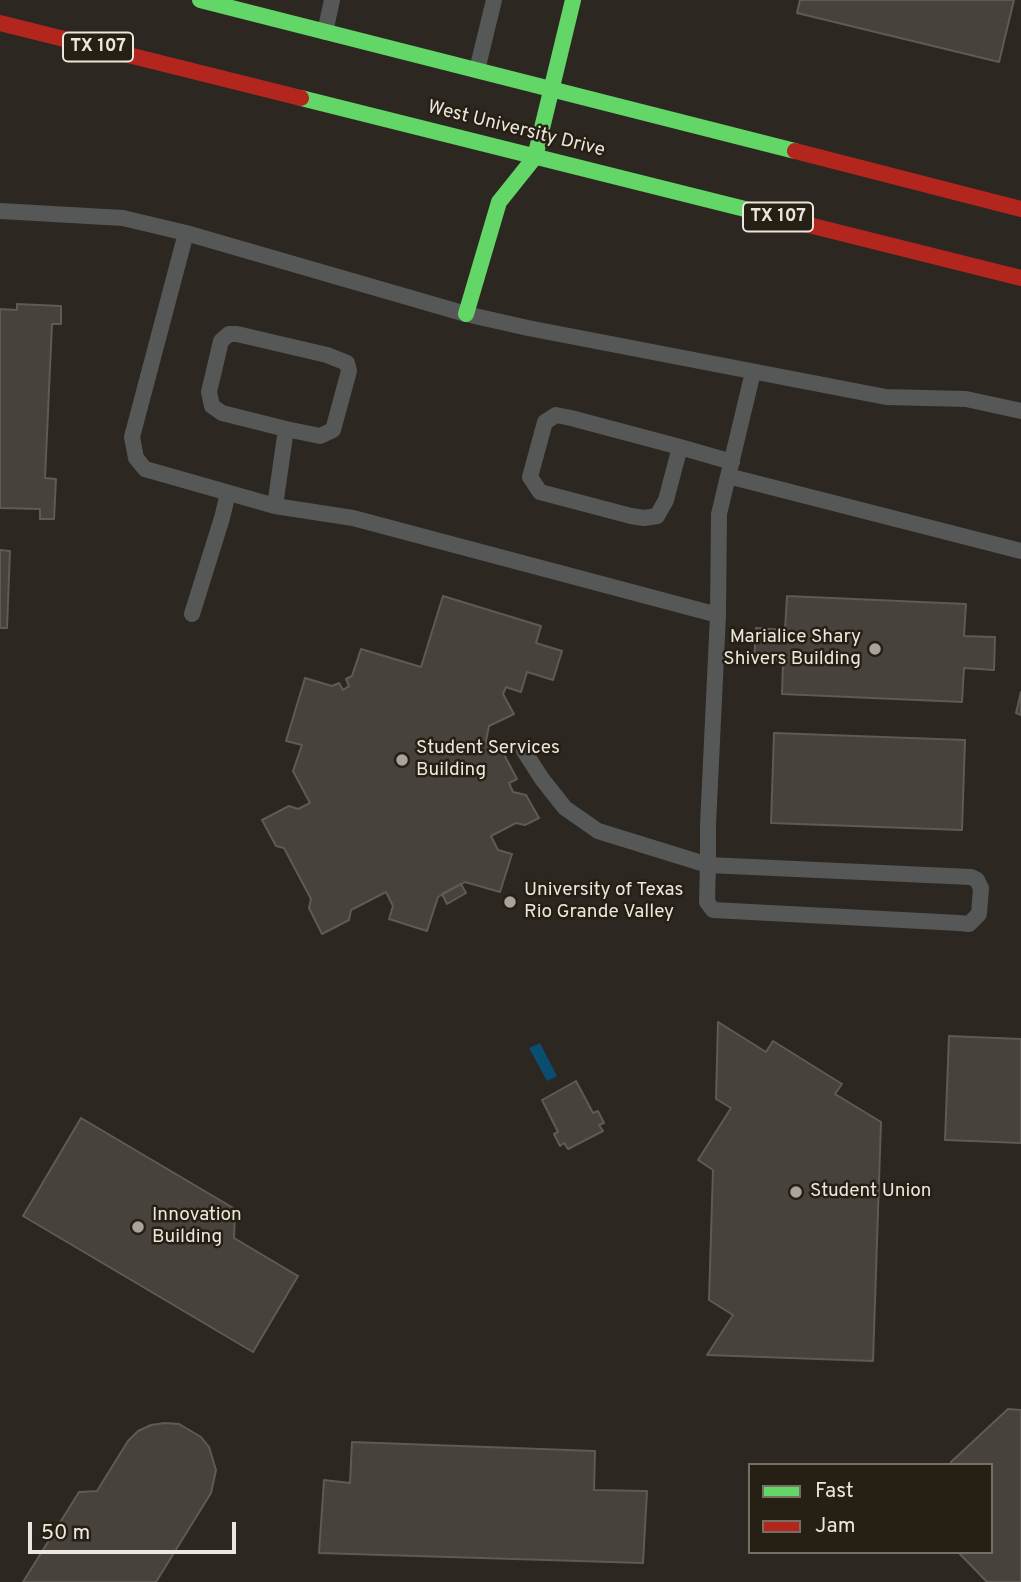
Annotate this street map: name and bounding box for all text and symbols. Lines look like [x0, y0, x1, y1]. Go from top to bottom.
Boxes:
road number: TX 107 [63, 32, 133, 62]
street label: West University Drive [425, 97, 607, 163]
road number: TX 107 [743, 202, 813, 232]
place label: Marialice Shary Shivers Building [723, 627, 861, 671]
marker: Marialice Shary Shivers Building [867, 641, 883, 657]
place label: Student Services Building [416, 738, 560, 782]
marker: Student Services Building [394, 752, 410, 768]
place label: University of Texas Rio Grande Valley [524, 880, 683, 924]
marker: University of Texas Rio Grande Valley [502, 894, 518, 910]
place label: Student Union [810, 1181, 931, 1203]
marker: Student Union [788, 1184, 804, 1200]
place label: Innovation Building [152, 1205, 242, 1249]
marker: Innovation Building [130, 1219, 146, 1235]
legend [748, 1463, 993, 1554]
text: Fast [815, 1478, 854, 1505]
scale bar [32, 1508, 240, 1552]
text: Jam [815, 1513, 856, 1540]
text: 50 m [41, 1520, 90, 1547]

